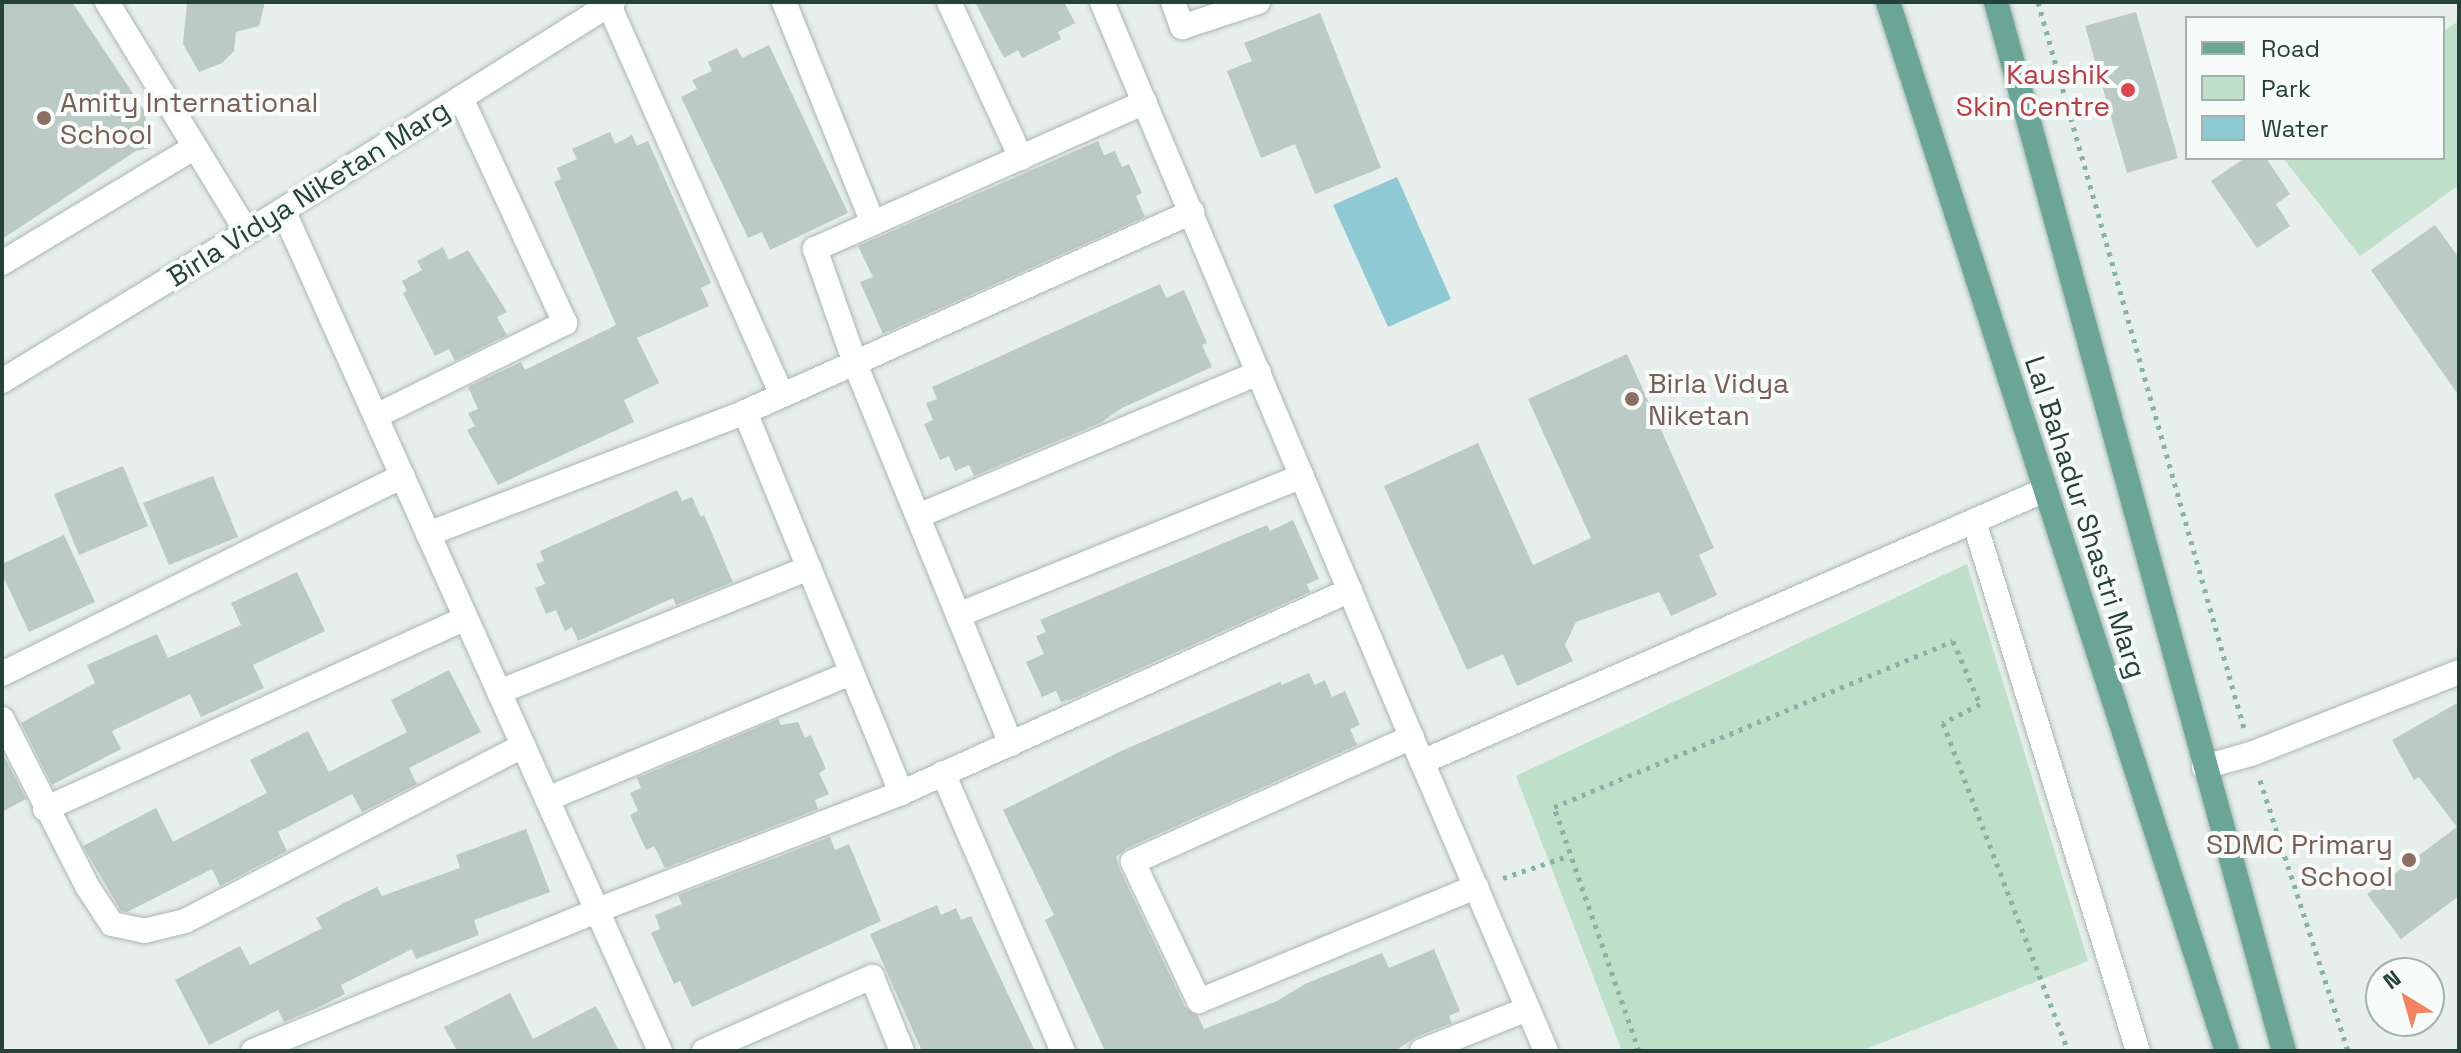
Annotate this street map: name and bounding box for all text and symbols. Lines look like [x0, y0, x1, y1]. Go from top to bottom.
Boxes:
legend [2185, 16, 2445, 160]
text: Road [2261, 33, 2320, 64]
place label: Kaushik Skin Centre [1956, 57, 2110, 123]
text: Park [2261, 73, 2311, 104]
marker: Kaushik Skin Centre [2117, 79, 2139, 101]
place label: Amity International School [60, 85, 318, 151]
street label: Birla Vidya Niketan Marg [161, 92, 455, 294]
marker: Amity International School [35, 109, 53, 127]
text: Water [2261, 113, 2329, 144]
street label: Lal Bahadur Shastri Marg [2018, 352, 2154, 682]
place label: Birla Vidya Niketan [1648, 366, 1790, 432]
marker: Birla Vidya Niketan [1623, 390, 1641, 408]
place label: SDMC Primary School [2206, 827, 2393, 893]
marker: SDMC Primary School [2400, 851, 2418, 869]
north arrow [2365, 957, 2445, 1037]
text: N [2377, 964, 2406, 995]

